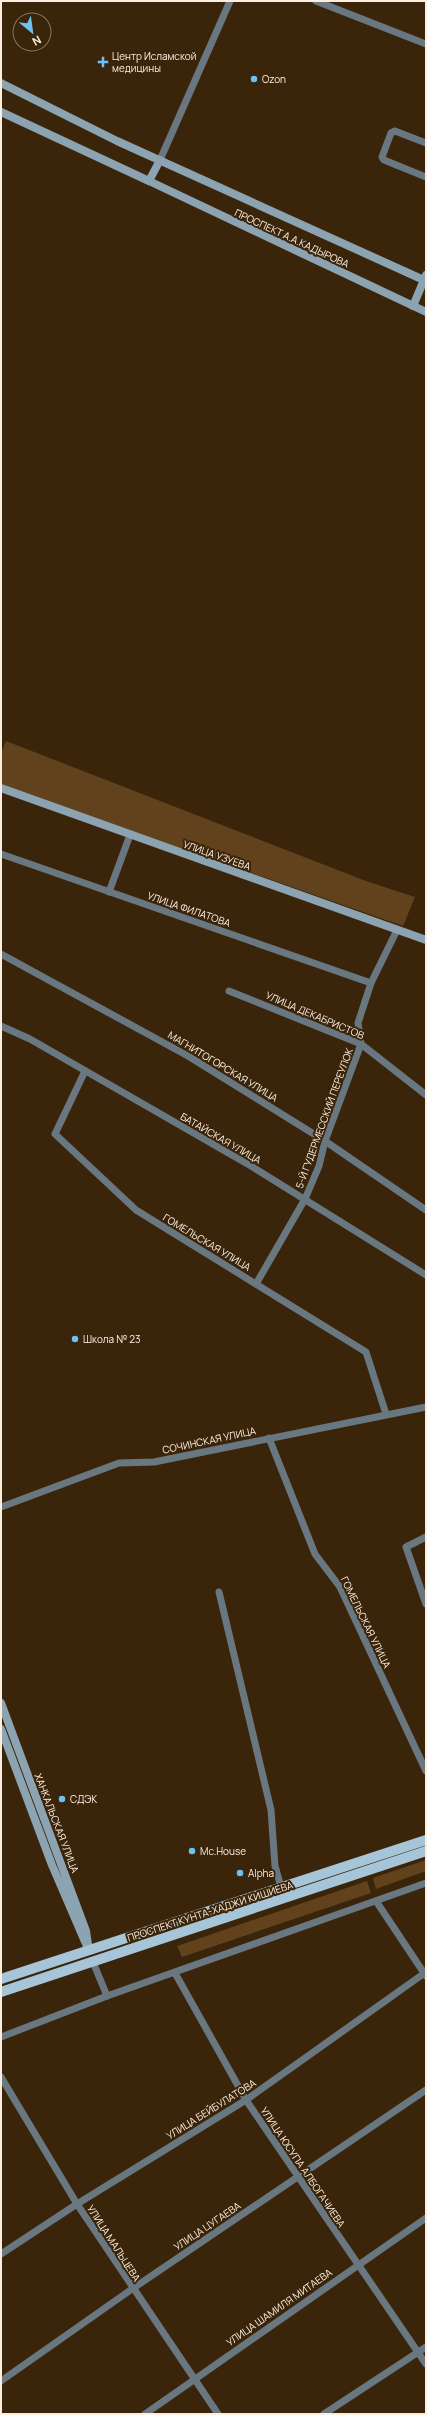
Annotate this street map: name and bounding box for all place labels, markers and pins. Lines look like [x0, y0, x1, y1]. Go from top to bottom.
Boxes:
place label: Центр Исламской медицины [112, 49, 196, 75]
marker: Центр Исламской медицины [97, 56, 109, 68]
place label: Ozon [262, 72, 286, 86]
marker: Ozon [249, 74, 259, 84]
place label: Школа № 23 [83, 1332, 140, 1346]
marker: Школа № 23 [70, 1334, 80, 1344]
place label: СДЭК [70, 1792, 97, 1806]
marker: СДЭК [57, 1794, 67, 1804]
place label: Mc.House [200, 1844, 246, 1858]
marker: Mc.House [187, 1846, 197, 1856]
place label: Alpha [248, 1866, 274, 1880]
marker: Alpha [235, 1868, 245, 1878]

